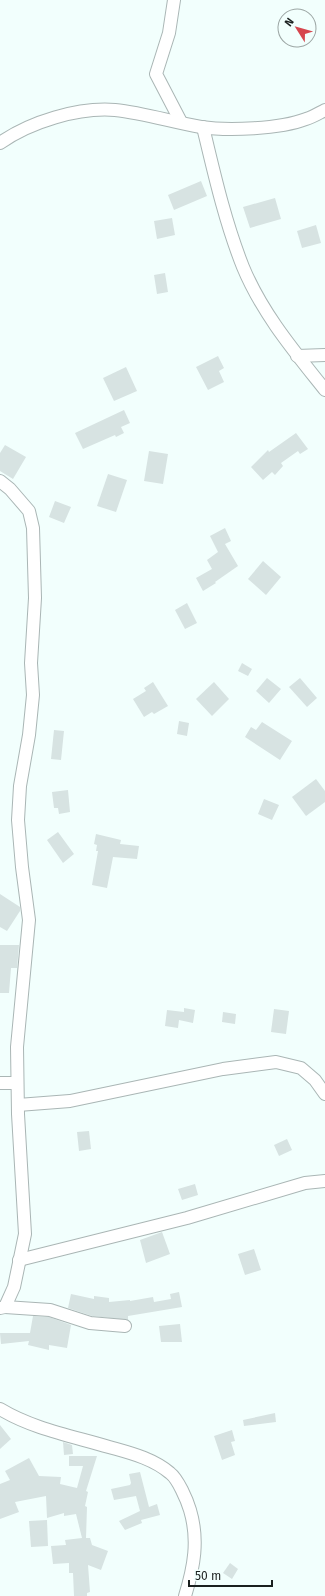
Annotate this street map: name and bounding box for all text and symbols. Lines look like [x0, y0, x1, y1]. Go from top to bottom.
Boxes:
north arrow [277, 8, 317, 48]
text: N [282, 15, 297, 29]
scale bar [189, 1562, 272, 1588]
text: 50 m [195, 1569, 221, 1583]

